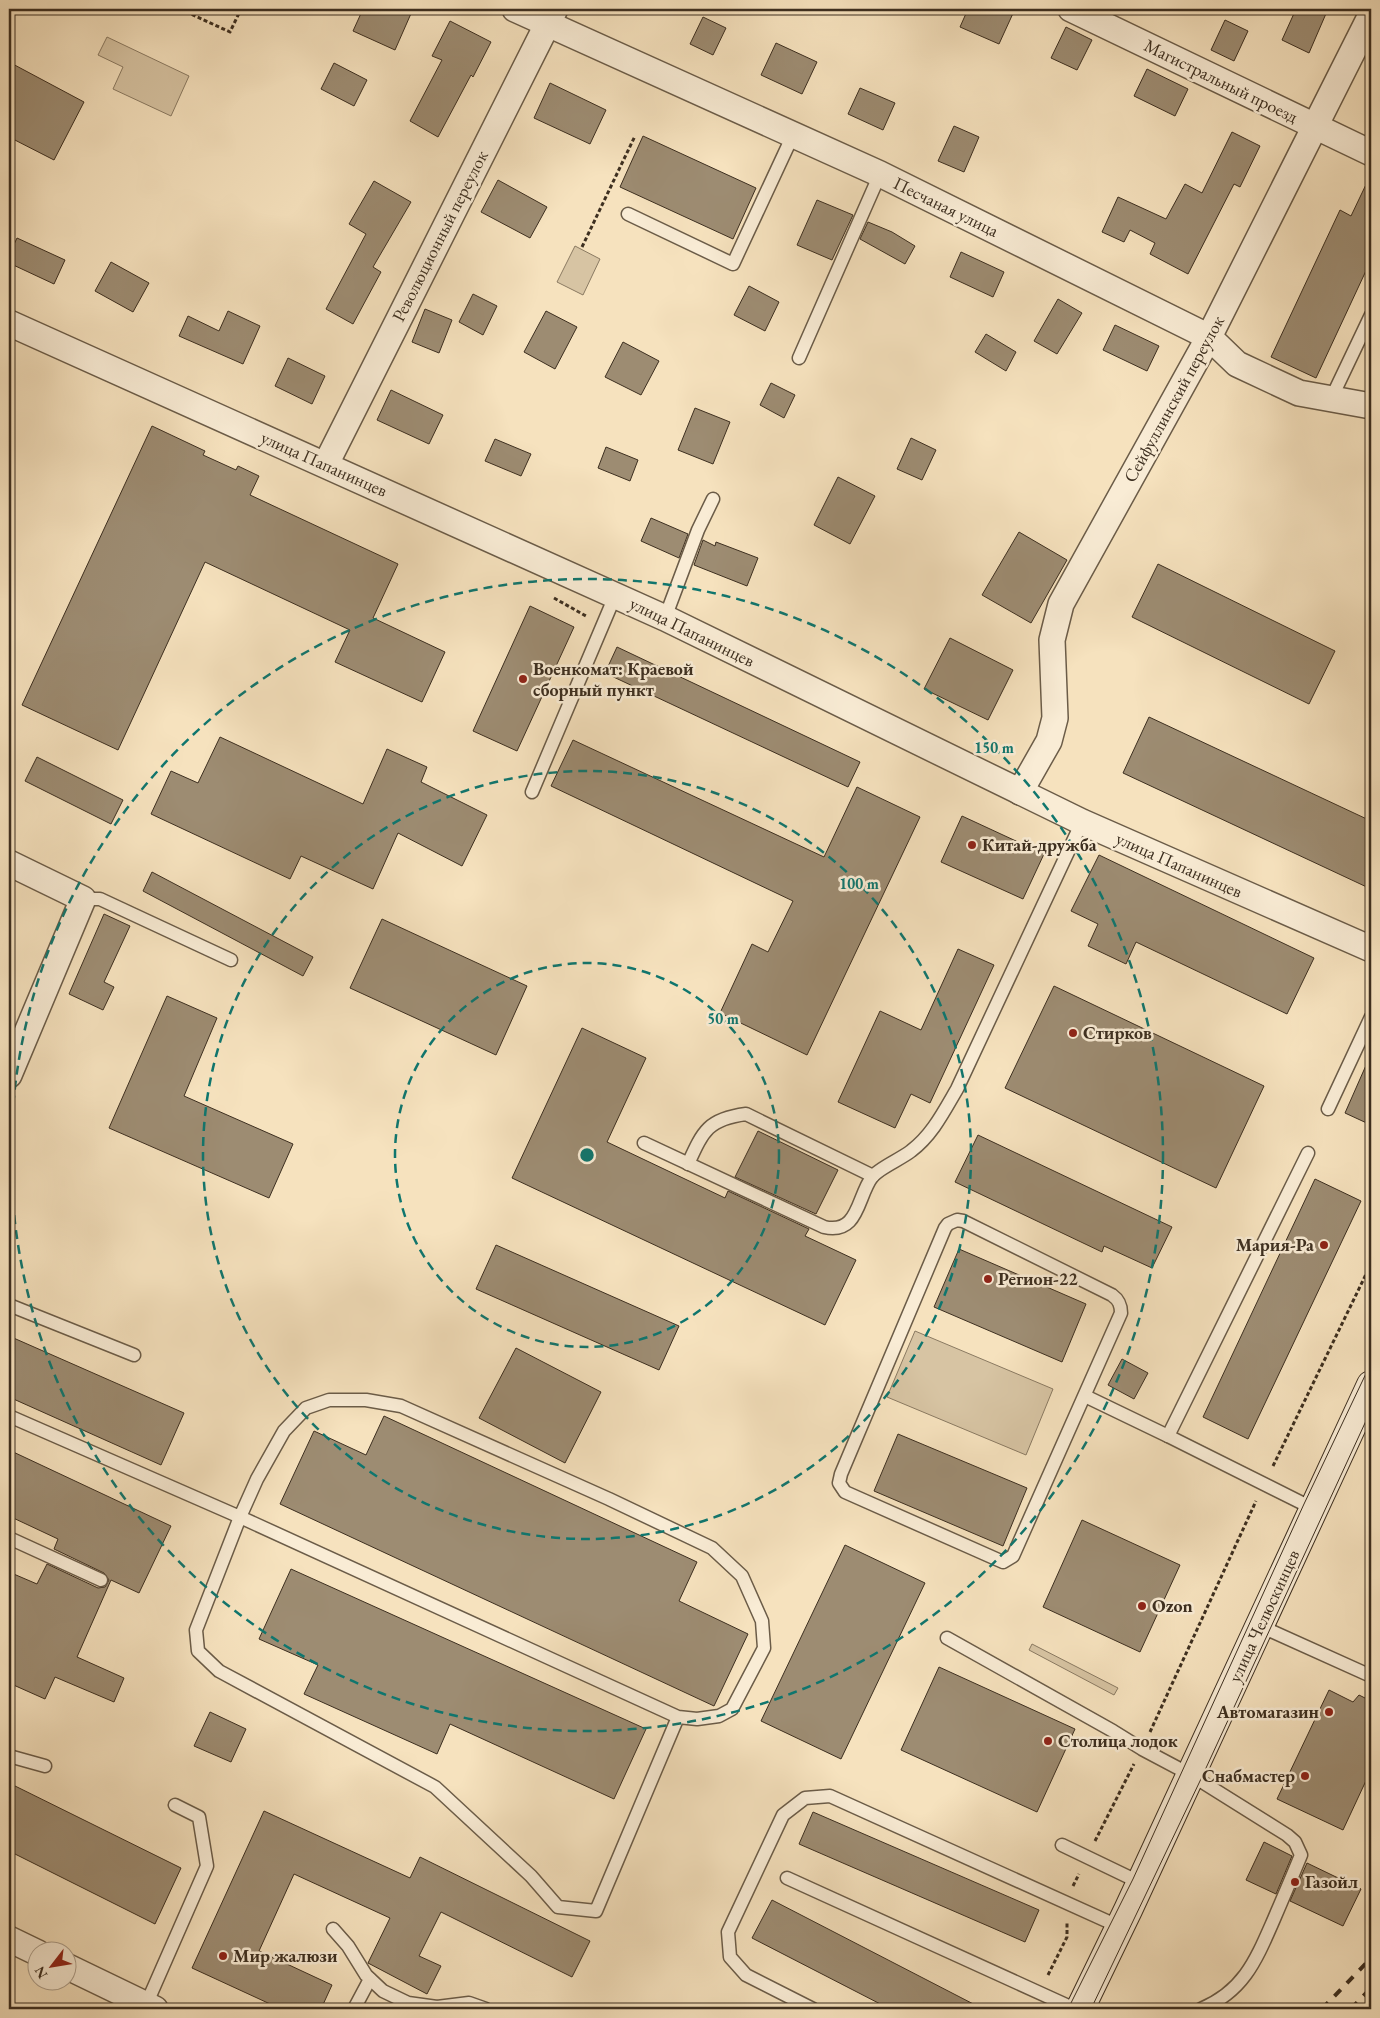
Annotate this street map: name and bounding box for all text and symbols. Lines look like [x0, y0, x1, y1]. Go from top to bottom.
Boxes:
street label: Магистральный проезд [1141, 33, 1302, 128]
street label: Революционный переулок [386, 146, 493, 325]
street label: Песчаная улица [890, 171, 1003, 242]
street label: Сейфуллинский переулок [1118, 311, 1229, 486]
street label: улица Папанинцев [257, 425, 391, 502]
street label: улица Папанинцев [626, 591, 759, 672]
place label: Военкомат: Краевой сборный пункт [533, 657, 694, 701]
marker: Военкомат: Краевой сборный пункт [517, 673, 529, 685]
text: 150 m [974, 738, 1014, 757]
street label: улица Папанинцев [1112, 826, 1246, 903]
place label: Китай-дружба [982, 833, 1097, 856]
marker: Китай-дружба [966, 839, 978, 851]
text: 100 m [839, 874, 879, 893]
text: 50 m [707, 1009, 739, 1028]
place label: Стирков [1083, 1021, 1152, 1044]
marker: Стирков [1067, 1027, 1079, 1039]
centre of rings [578, 1146, 596, 1164]
place label: Мария-Ра [1236, 1233, 1314, 1256]
marker: Мария-Ра [1318, 1239, 1330, 1251]
place label: Регион-22 [998, 1267, 1078, 1290]
marker: Регион-22 [982, 1273, 994, 1285]
street label: улица Челюскинцев [1223, 1545, 1305, 1686]
place label: Ozon [1152, 1594, 1193, 1617]
marker: Ozon [1136, 1600, 1148, 1612]
place label: Автомагазин [1216, 1700, 1320, 1723]
marker: Автомагазин [1323, 1706, 1335, 1718]
place label: Столица лодок [1058, 1729, 1178, 1752]
marker: Столица лодок [1042, 1735, 1054, 1747]
place label: Снабмастер [1202, 1764, 1295, 1787]
marker: Снабмастер [1299, 1770, 1311, 1782]
place label: Газойл [1305, 1870, 1358, 1893]
marker: Газойл [1289, 1876, 1301, 1888]
north arrow [28, 1940, 78, 1990]
place label: Мир жалюзи [233, 1944, 338, 1967]
marker: Мир жалюзи [217, 1950, 229, 1962]
text: N [30, 1963, 51, 1982]

